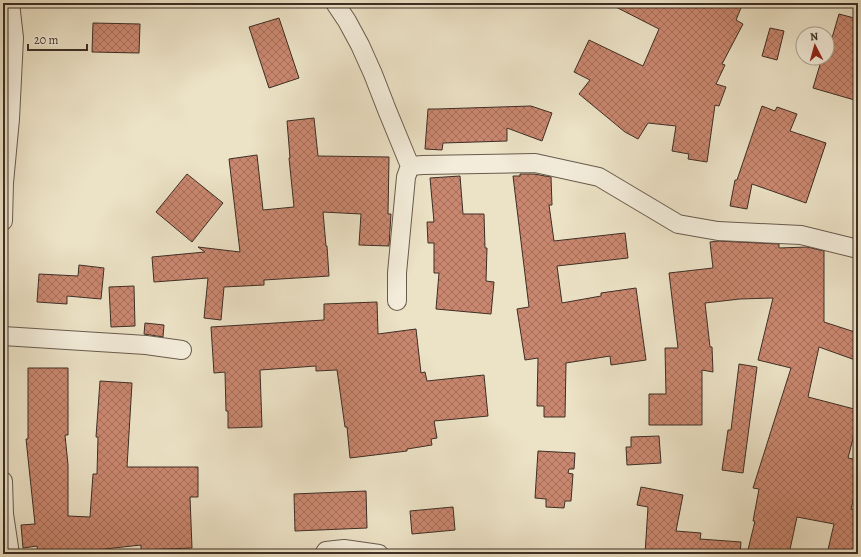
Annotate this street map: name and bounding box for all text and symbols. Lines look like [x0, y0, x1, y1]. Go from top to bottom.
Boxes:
scale bar [28, 26, 87, 52]
north arrow [795, 26, 835, 66]
text: N [809, 29, 819, 44]
text: 20 m [34, 32, 58, 48]

